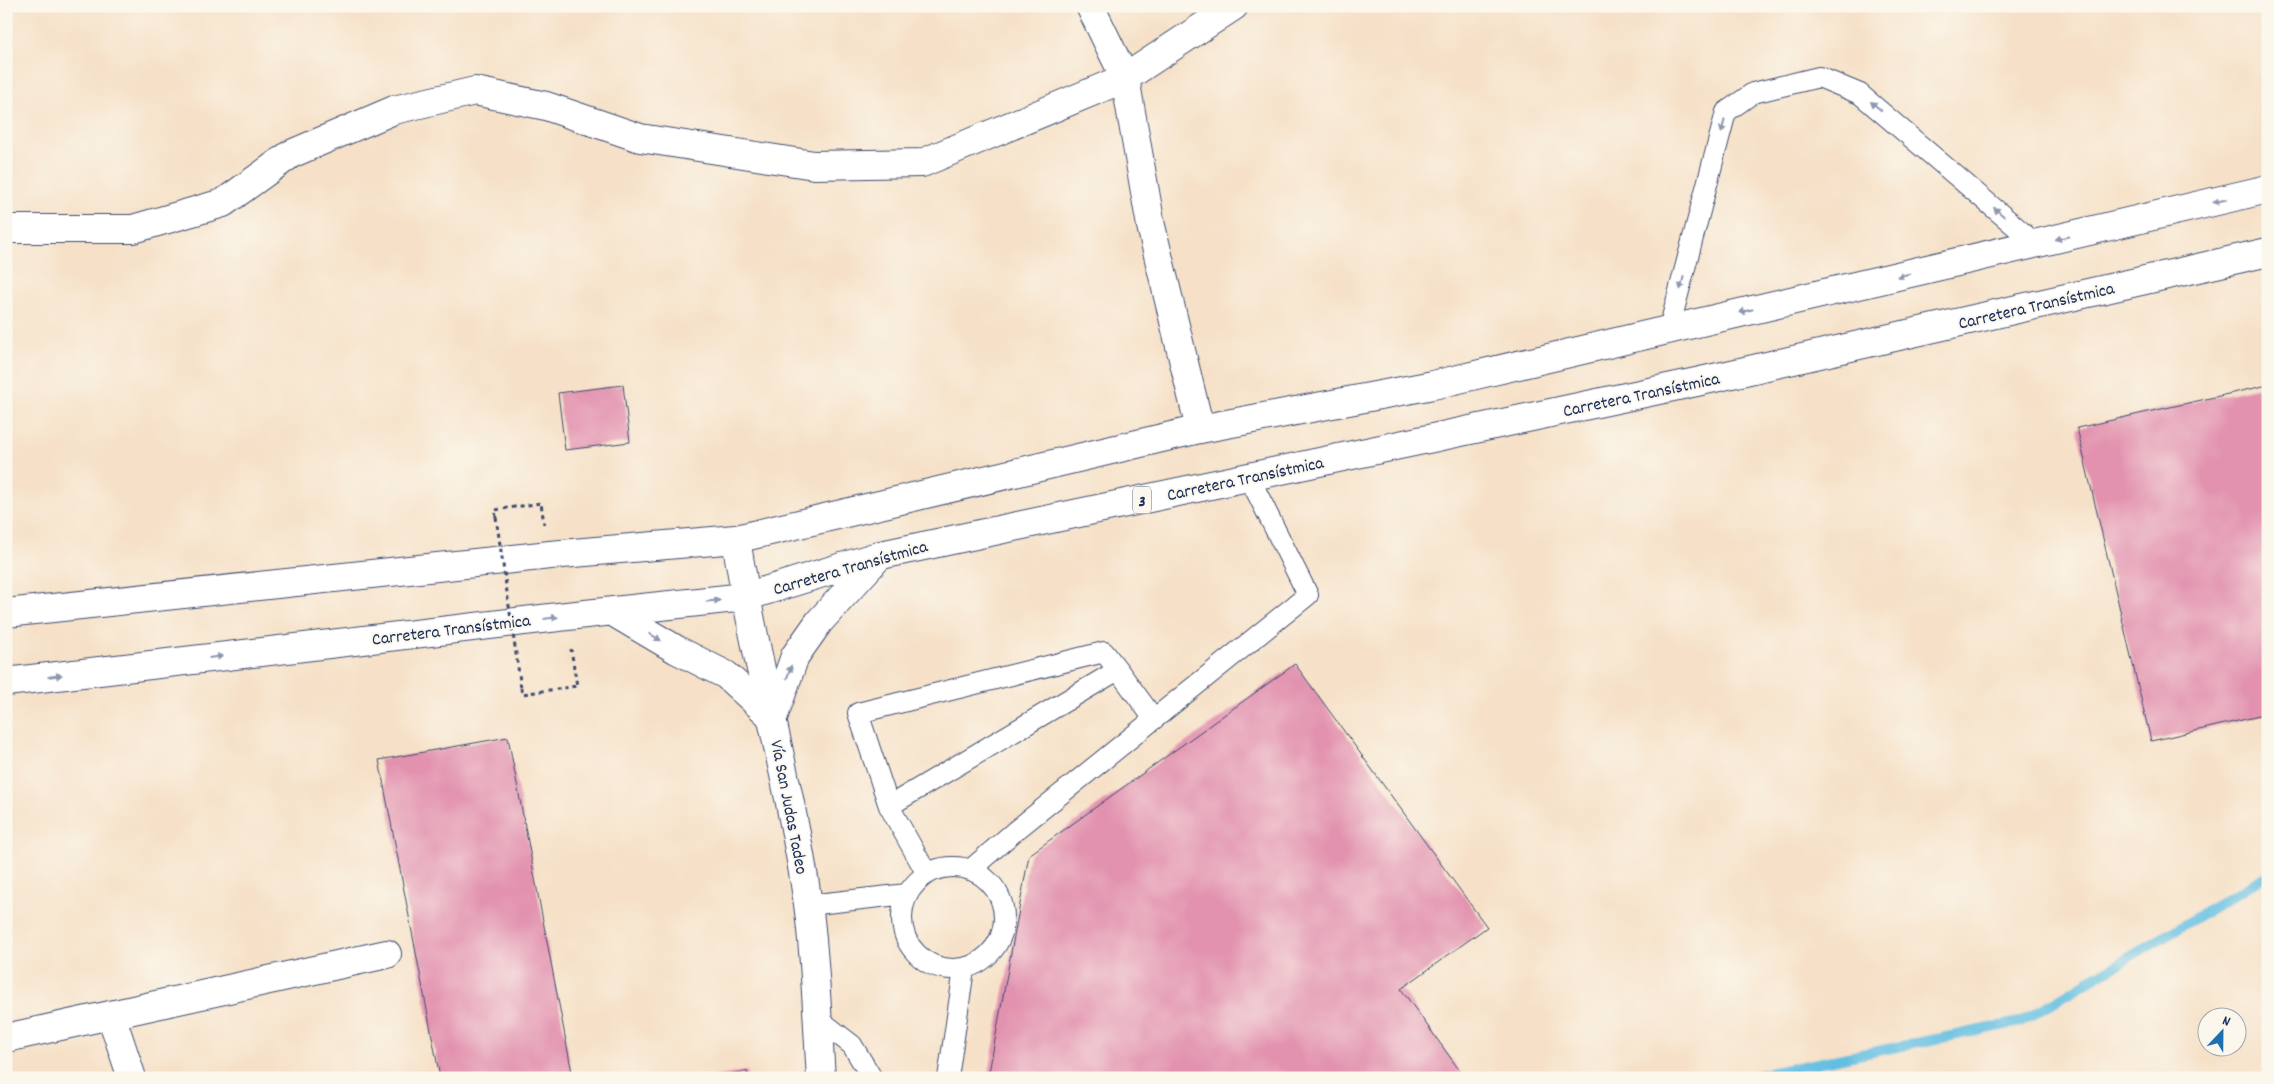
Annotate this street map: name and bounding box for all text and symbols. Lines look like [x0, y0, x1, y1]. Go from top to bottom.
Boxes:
one-way arrow [1869, 101, 1882, 112]
one-way arrow [1719, 119, 1727, 134]
one-way arrow [2213, 197, 2228, 205]
one-way arrow [1993, 207, 2005, 218]
one-way arrow [2055, 234, 2070, 242]
one-way arrow [1896, 271, 1911, 279]
one-way arrow [1677, 276, 1685, 291]
street label: Carretera Transístmica [1956, 277, 2118, 338]
one-way arrow [1738, 307, 1753, 315]
street label: Carretera Transístmica [1561, 368, 1723, 425]
street label: Carretera Transístmica [1165, 452, 1327, 509]
road number: 3 [1133, 486, 1151, 514]
street label: Carretera Transístmica [771, 535, 931, 603]
one-way arrow [705, 597, 721, 605]
street label: Carretera Transístmica [371, 609, 533, 654]
one-way arrow [544, 614, 560, 622]
one-way arrow [649, 632, 662, 641]
one-way arrow [208, 653, 224, 661]
one-way arrow [785, 664, 793, 679]
one-way arrow [47, 672, 63, 680]
street label: Vía San Judas Tadeo [762, 738, 813, 877]
north arrow [2196, 1006, 2246, 1056]
text: N [2219, 1011, 2233, 1032]

